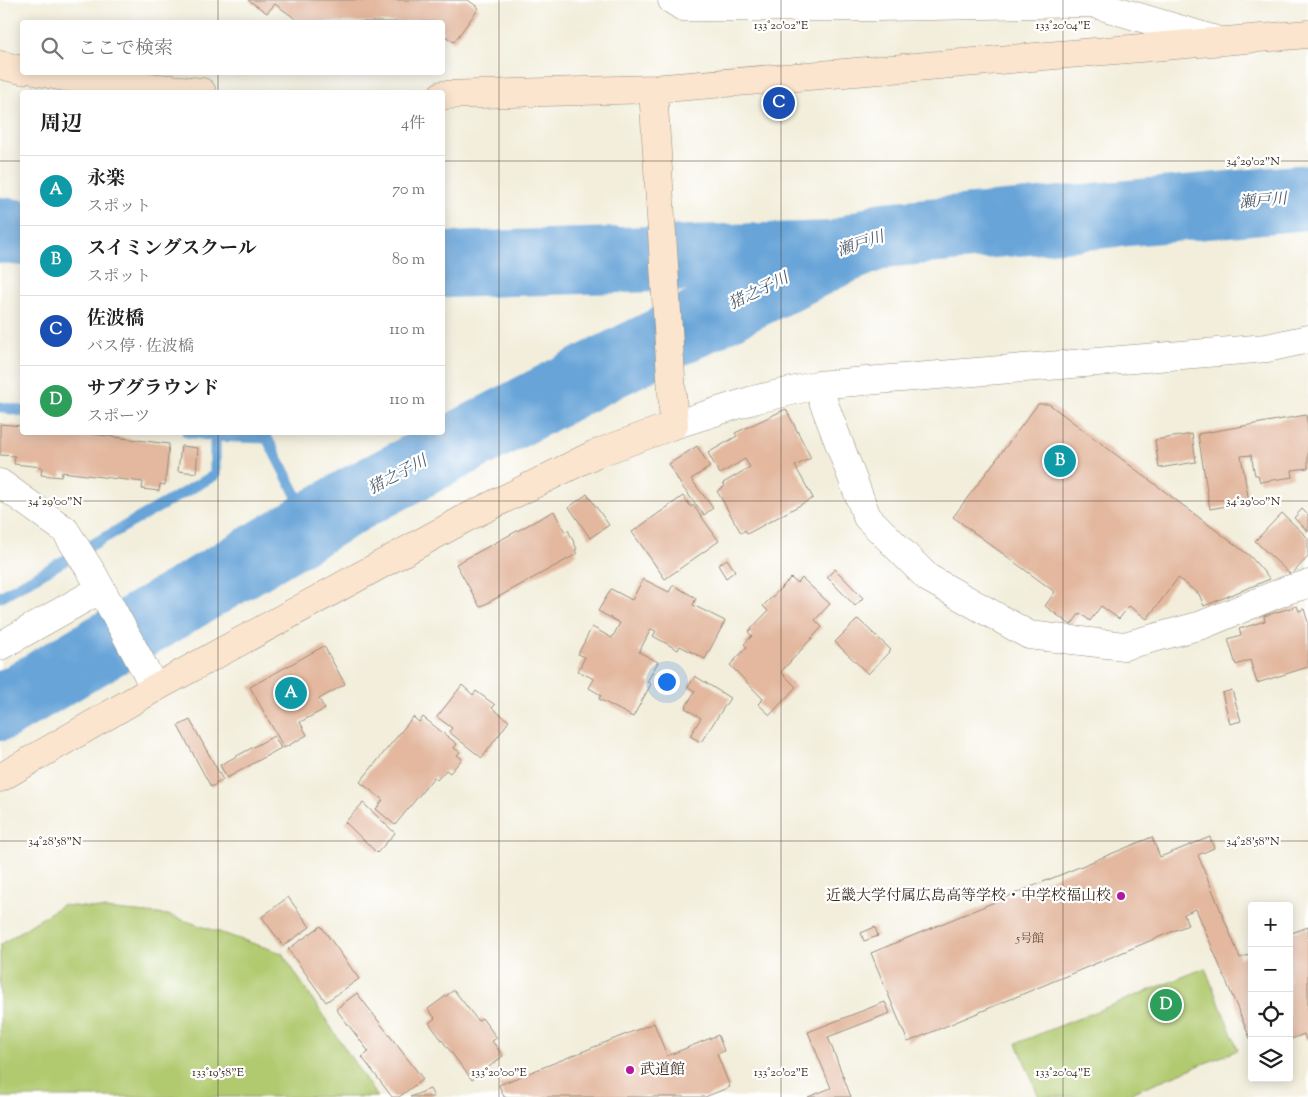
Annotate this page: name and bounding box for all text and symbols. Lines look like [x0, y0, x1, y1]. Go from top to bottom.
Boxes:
text: 133°20'02"E [754, 17, 809, 35]
text: 133°20'04"E [1036, 17, 1091, 35]
search box [20, 20, 445, 75]
icon: search [38, 34, 66, 62]
text: ここで検索 [78, 36, 173, 63]
pin: C [763, 84, 795, 122]
text: 周辺 [40, 110, 82, 140]
text: 4件 [401, 113, 425, 136]
text: 34°29'02"N [1226, 153, 1280, 171]
text: 永楽 [87, 166, 125, 193]
text: A [50, 179, 63, 202]
text: 70 m [392, 179, 425, 202]
water label: 瀬戸川 [1238, 188, 1290, 216]
text: スポット [87, 196, 151, 219]
water label: 瀬戸川 [835, 226, 889, 263]
text: スイミングスクール [87, 236, 257, 263]
text: B [51, 249, 61, 272]
text: 80 m [392, 249, 425, 272]
text: スポット [87, 266, 151, 289]
water label: 猪之子川 [725, 267, 795, 316]
text: 佐波橋 [87, 306, 144, 333]
text: C [50, 319, 62, 342]
text: 110 m [389, 319, 425, 342]
text: バス停 · 佐波橋 [87, 336, 194, 359]
text: サブグラウンド [87, 376, 219, 403]
text: D [50, 389, 62, 412]
text: 110 m [389, 389, 425, 412]
text: スポーツ [87, 406, 150, 429]
pin: B [1044, 442, 1076, 480]
water label: 猪之子川 [364, 450, 433, 501]
text: 34°29'00"N [28, 493, 83, 511]
text: 34°29'00"N [1226, 493, 1281, 511]
your location [654, 669, 680, 695]
pin: A [275, 674, 307, 712]
text: 34°28'58"N [28, 833, 82, 851]
text: 34°28'58"N [1226, 833, 1280, 851]
place label: 近畿大学付属広島高等学校・中学校福山校 [826, 886, 1111, 907]
marker: 近畿大学付属広島高等学校・中学校福山校 [1115, 890, 1127, 902]
map controls [1248, 902, 1293, 1082]
button: + [1248, 902, 1293, 947]
house number: 5号館 [1015, 930, 1044, 948]
button: − [1248, 947, 1293, 992]
pin: D [1150, 986, 1182, 1024]
button: locate [1248, 992, 1293, 1037]
button: layers [1248, 1037, 1293, 1082]
place label: 武道館 [640, 1060, 685, 1081]
text: 133°19'58"E [192, 1064, 245, 1082]
text: 133°20'00"E [471, 1064, 527, 1082]
marker: 武道館 [624, 1064, 636, 1076]
text: 133°20'02"E [754, 1064, 809, 1082]
text: 133°20'04"E [1036, 1064, 1091, 1082]

